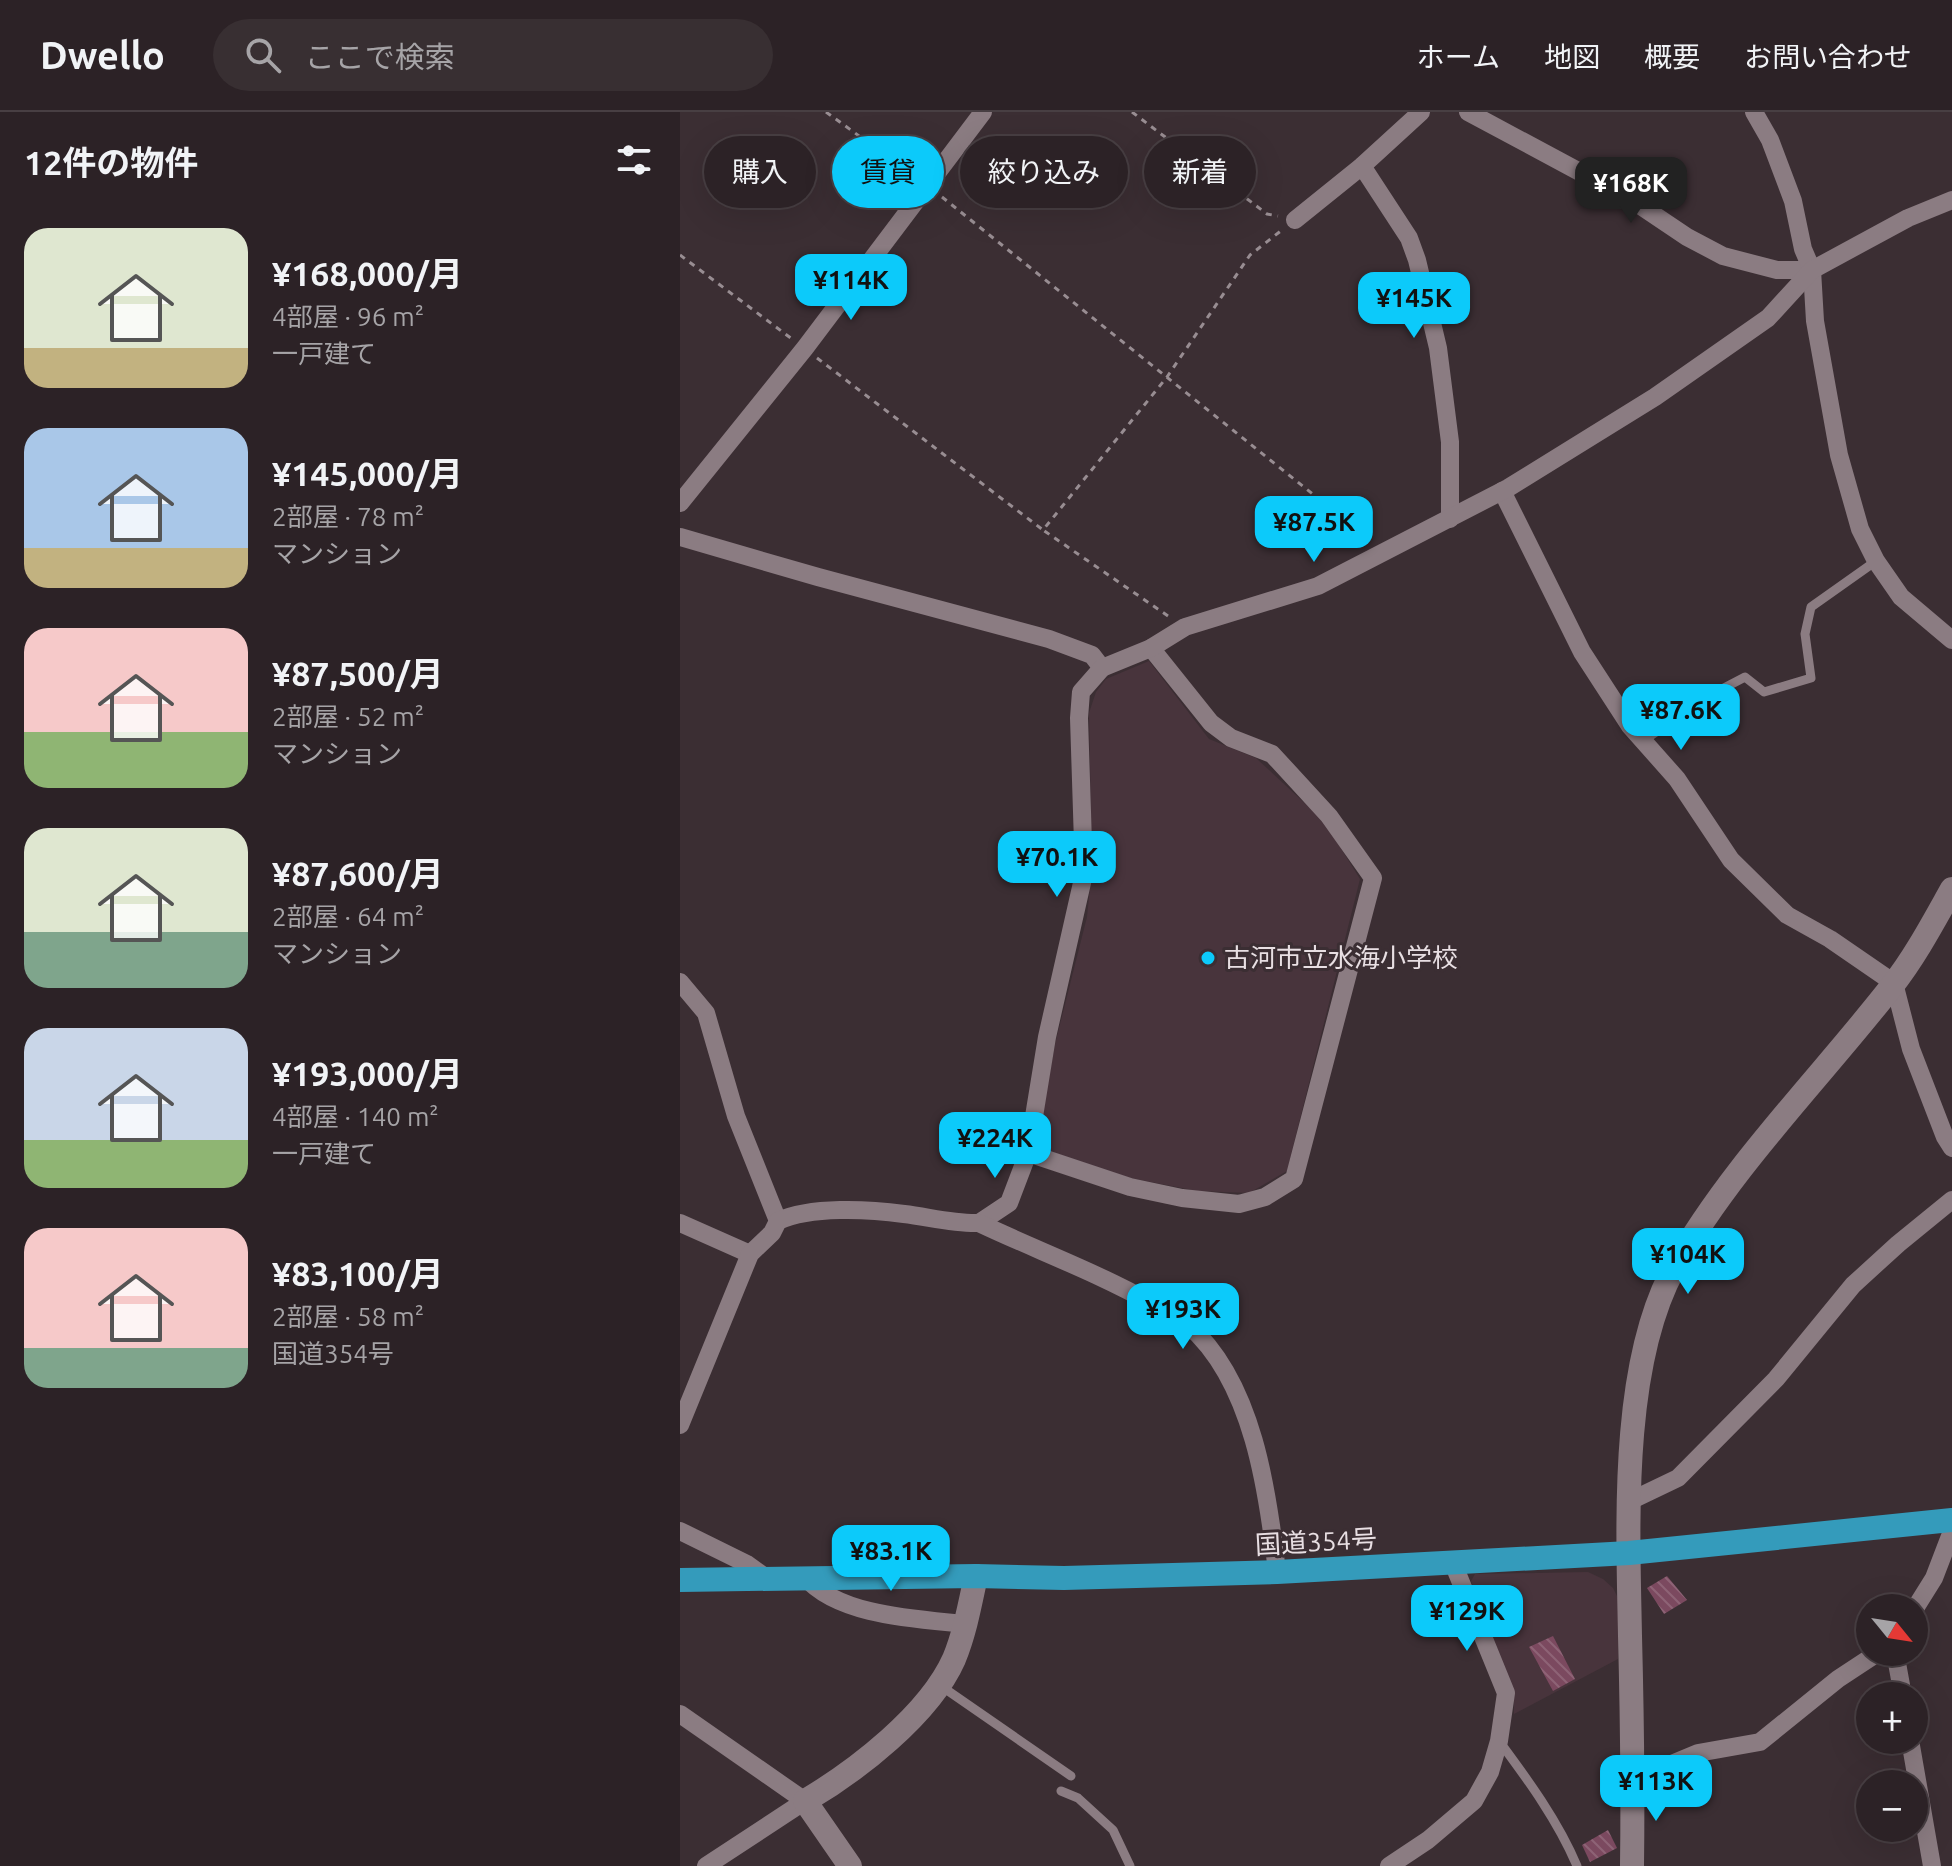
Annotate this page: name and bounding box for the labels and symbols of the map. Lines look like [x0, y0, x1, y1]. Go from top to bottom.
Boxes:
pin: ¥168K [1575, 157, 1687, 225]
pin: ¥114K [795, 254, 907, 322]
pin: ¥145K [1358, 272, 1470, 340]
pin: ¥87.5K [1249, 496, 1379, 564]
pin: ¥87.6K [1616, 684, 1746, 752]
pin: ¥70.1K [992, 831, 1122, 899]
place label: 古河市立水海小学校 [1224, 943, 1458, 972]
marker: 古河市立水海小学校 [1199, 949, 1217, 967]
pin: ¥224K [939, 1112, 1051, 1180]
pin: ¥104K [1632, 1228, 1744, 1296]
pin: ¥193K [1127, 1283, 1239, 1351]
street label: 国道354号 [1254, 1524, 1378, 1559]
pin: ¥83.1K [826, 1525, 956, 1593]
pin: ¥129K [1411, 1585, 1523, 1653]
north arrow [1856, 1594, 1928, 1666]
pin: ¥113K [1600, 1755, 1712, 1823]

